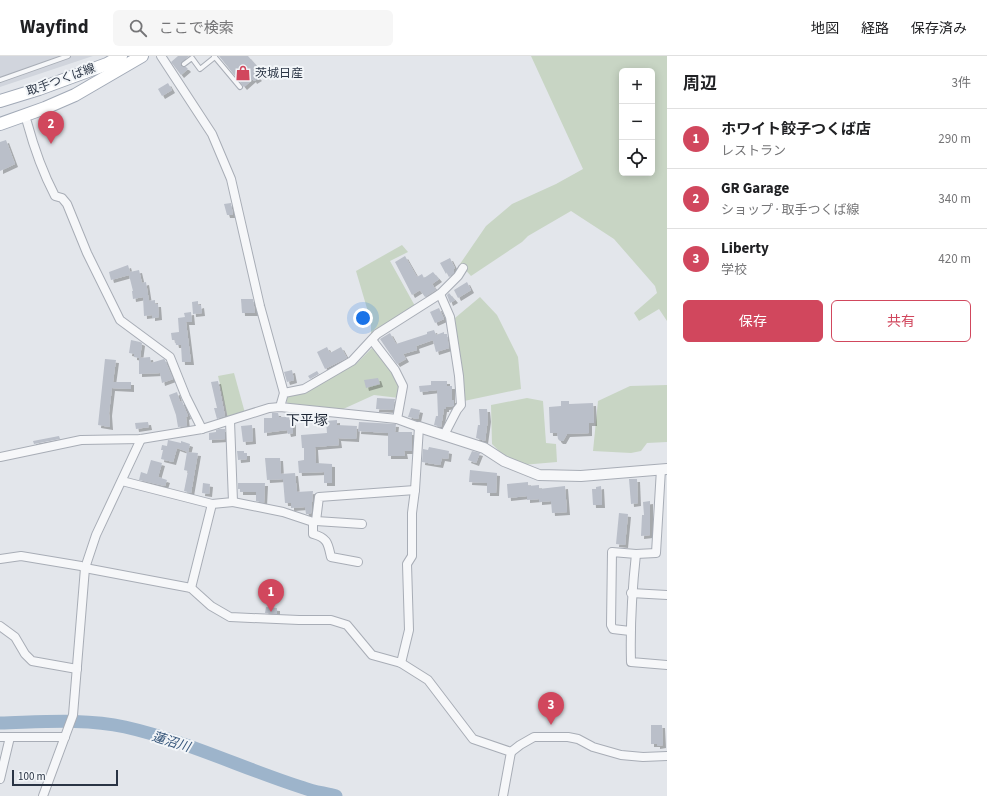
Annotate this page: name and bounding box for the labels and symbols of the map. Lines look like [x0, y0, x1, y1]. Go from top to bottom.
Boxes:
street label: 取手つくば線 [24, 60, 98, 100]
shop icon: 茨城日産 [234, 64, 252, 82]
place label: 茨城日産 [255, 65, 303, 82]
pin: 2 [38, 111, 64, 144]
your location [353, 308, 373, 328]
district label: 下平塚 [286, 411, 328, 431]
pin: 1 [258, 579, 284, 612]
pin: 3 [538, 692, 564, 725]
water label: 蓮沼川 [150, 728, 194, 757]
scale bar [12, 768, 118, 787]

